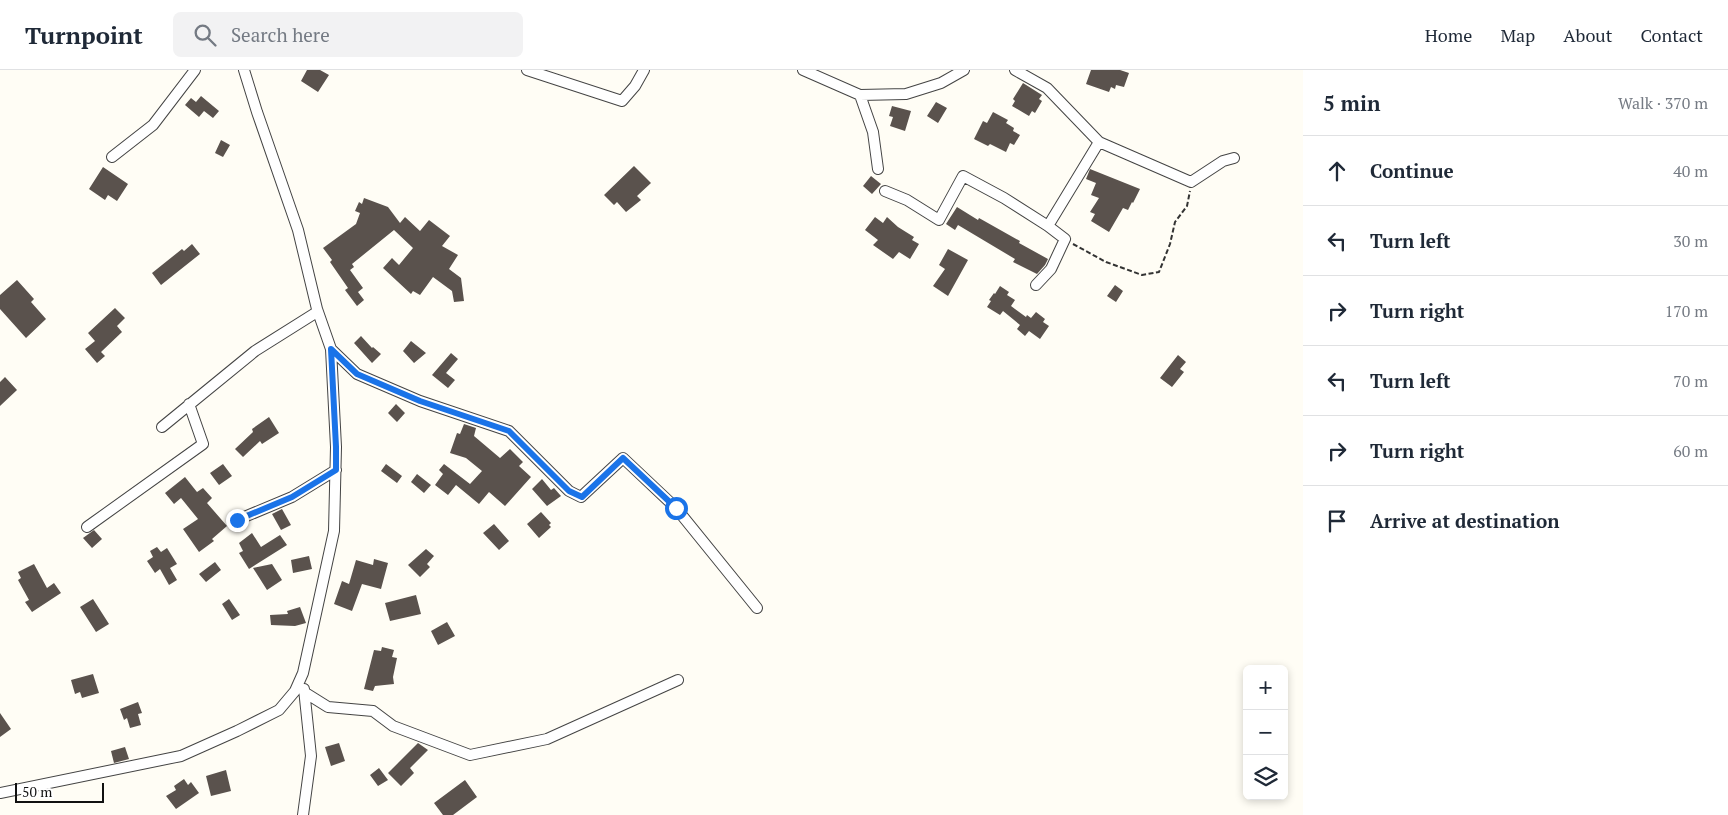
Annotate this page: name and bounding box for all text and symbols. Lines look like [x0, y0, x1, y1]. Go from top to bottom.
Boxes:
search box [173, 12, 523, 57]
text: Turnpoint [25, 19, 143, 51]
icon: search [191, 21, 219, 49]
text: Search here [231, 22, 330, 47]
text: Home [1425, 23, 1472, 47]
text: Map [1500, 23, 1535, 47]
text: About [1563, 23, 1612, 47]
text: Contact [1640, 23, 1703, 47]
text: 5 min [1323, 89, 1380, 117]
text: Walk · 370 m [1618, 92, 1708, 114]
icon: ahead [1323, 157, 1351, 185]
text: Continue [1370, 158, 1454, 183]
text: 40 m [1673, 160, 1708, 182]
icon: left [1323, 227, 1351, 255]
text: Turn left [1370, 228, 1451, 253]
text: 30 m [1673, 230, 1708, 252]
icon: right [1323, 297, 1351, 325]
text: Turn right [1370, 298, 1464, 323]
text: 170 m [1665, 300, 1708, 322]
icon: left [1323, 367, 1351, 395]
text: Turn left [1370, 368, 1451, 393]
text: 70 m [1673, 370, 1708, 392]
icon: right [1323, 437, 1351, 465]
text: Turn right [1370, 438, 1464, 463]
text: 60 m [1673, 440, 1708, 462]
route start [665, 497, 688, 520]
icon: arrive [1323, 507, 1351, 535]
text: Arrive at destination [1370, 508, 1559, 533]
route end [226, 509, 249, 532]
map controls [1243, 665, 1288, 800]
button: + [1243, 665, 1288, 710]
button: − [1243, 710, 1288, 755]
button: layers [1243, 755, 1288, 800]
scale bar [15, 780, 104, 803]
text: 50 m [22, 782, 52, 801]

